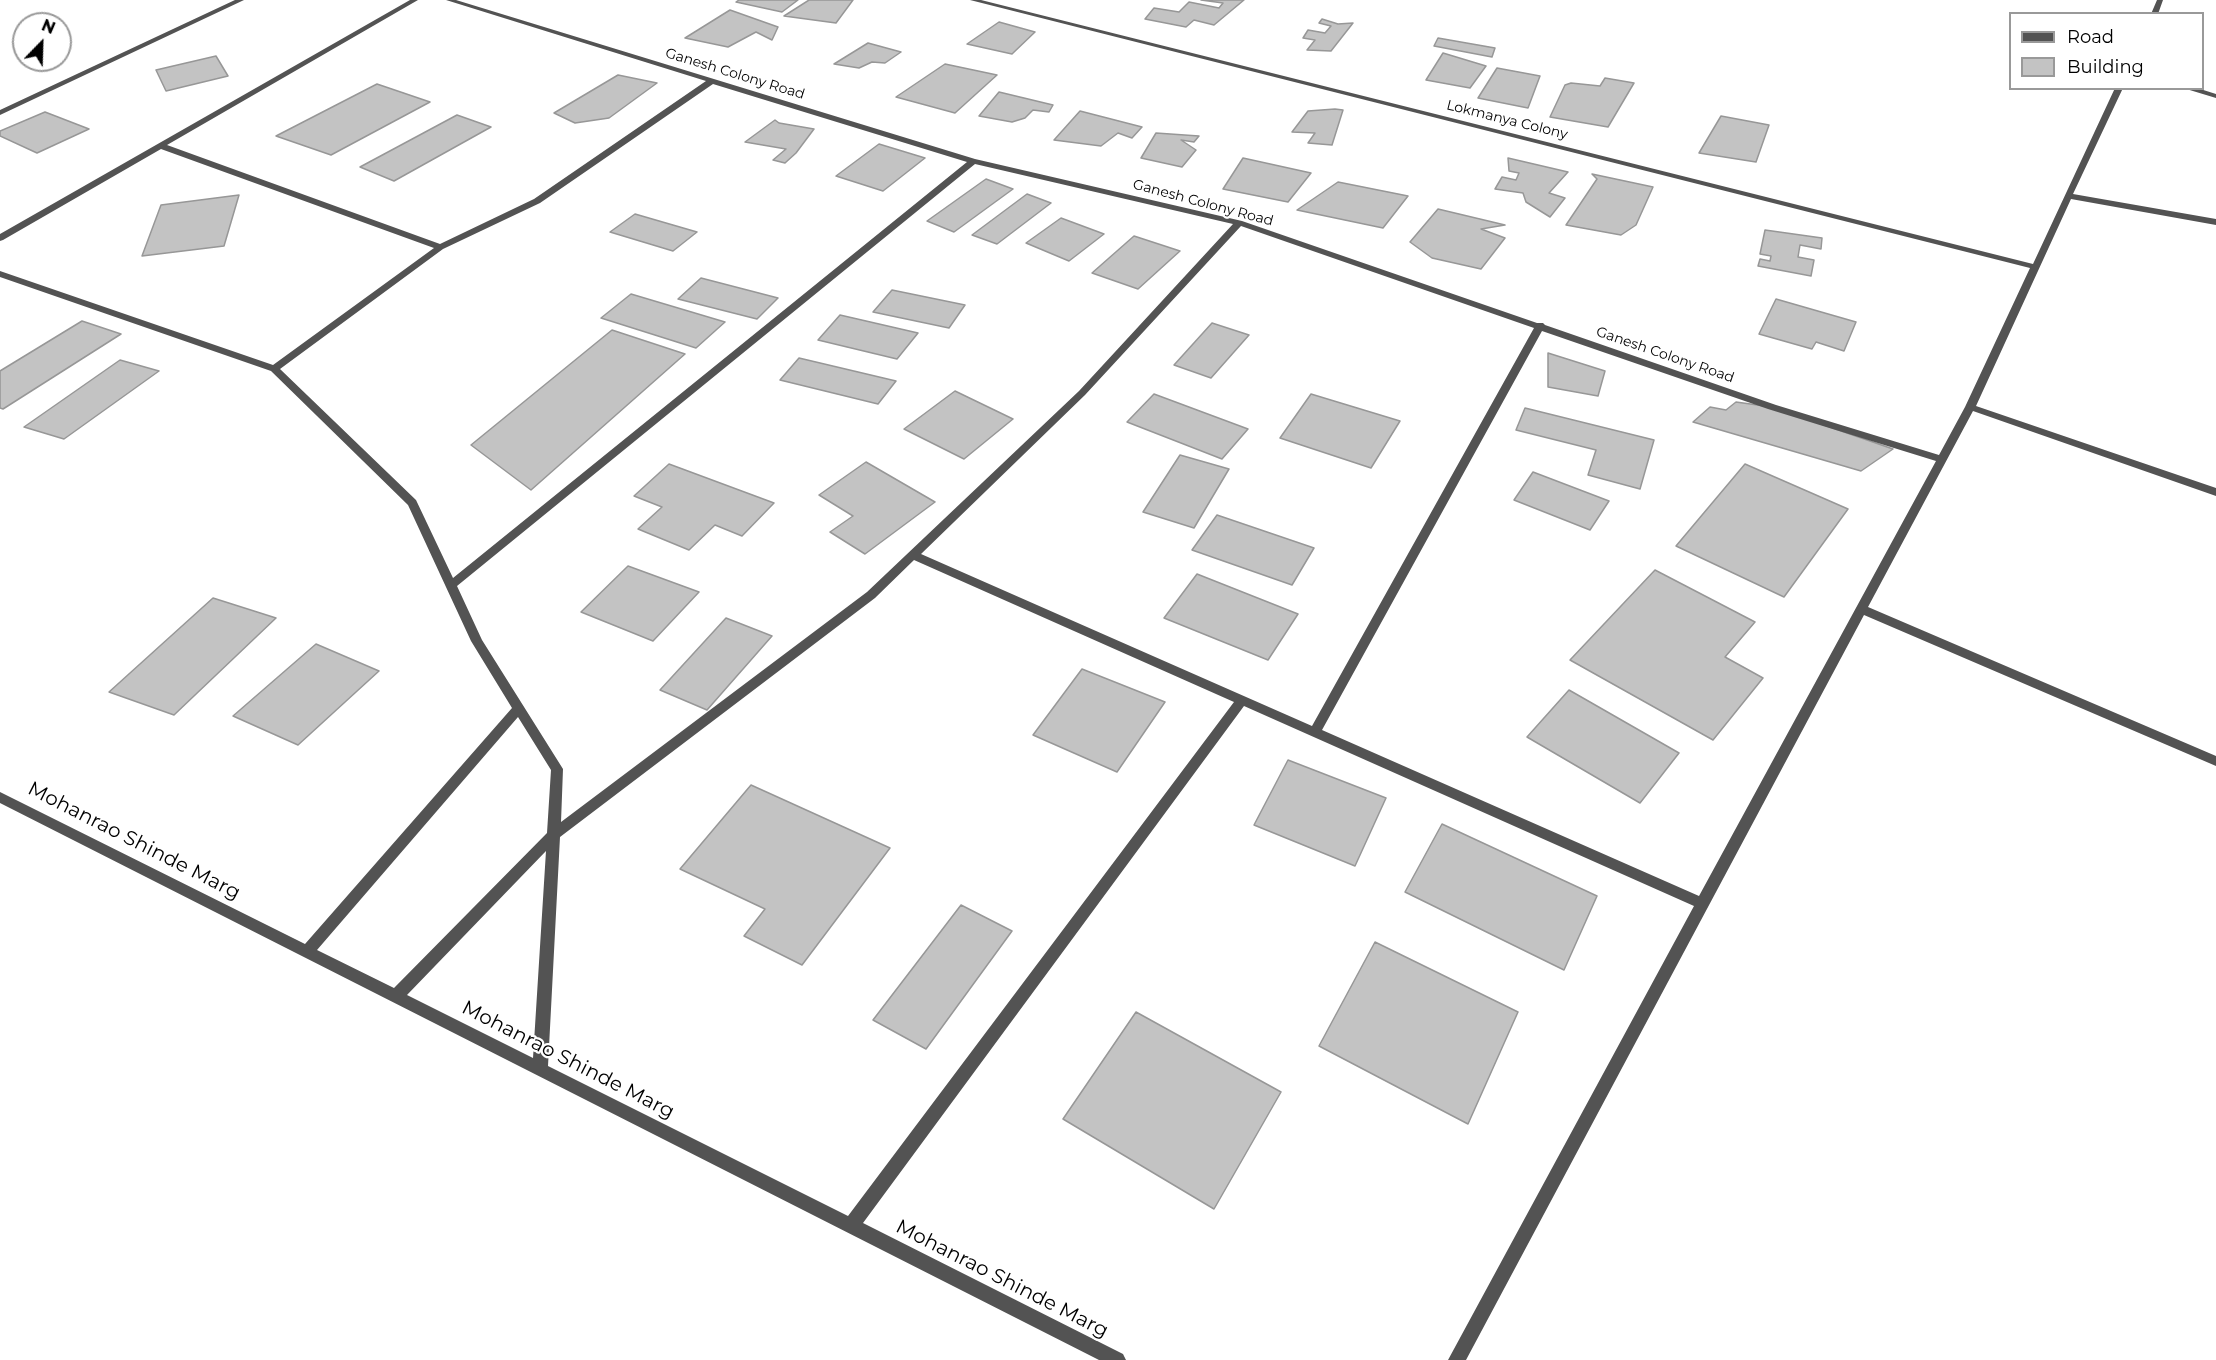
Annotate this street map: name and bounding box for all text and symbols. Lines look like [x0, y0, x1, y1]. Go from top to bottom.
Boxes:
north arrow [12, 12, 72, 72]
legend [2009, 12, 2204, 90]
text: N [39, 16, 58, 38]
text: Road [2067, 26, 2114, 48]
street label: Ganesh Colony Road [663, 45, 807, 103]
text: Building [2067, 56, 2144, 78]
street label: Lokmanya Colony [1445, 97, 1569, 143]
street label: Ganesh Colony Road [1131, 176, 1275, 230]
street label: Ganesh Colony Road [1594, 323, 1736, 387]
street label: Mohanrao Shinde Marg [24, 777, 244, 905]
street label: Mohanrao Shinde Marg [458, 996, 678, 1124]
street label: Mohanrao Shinde Marg [892, 1215, 1112, 1343]

